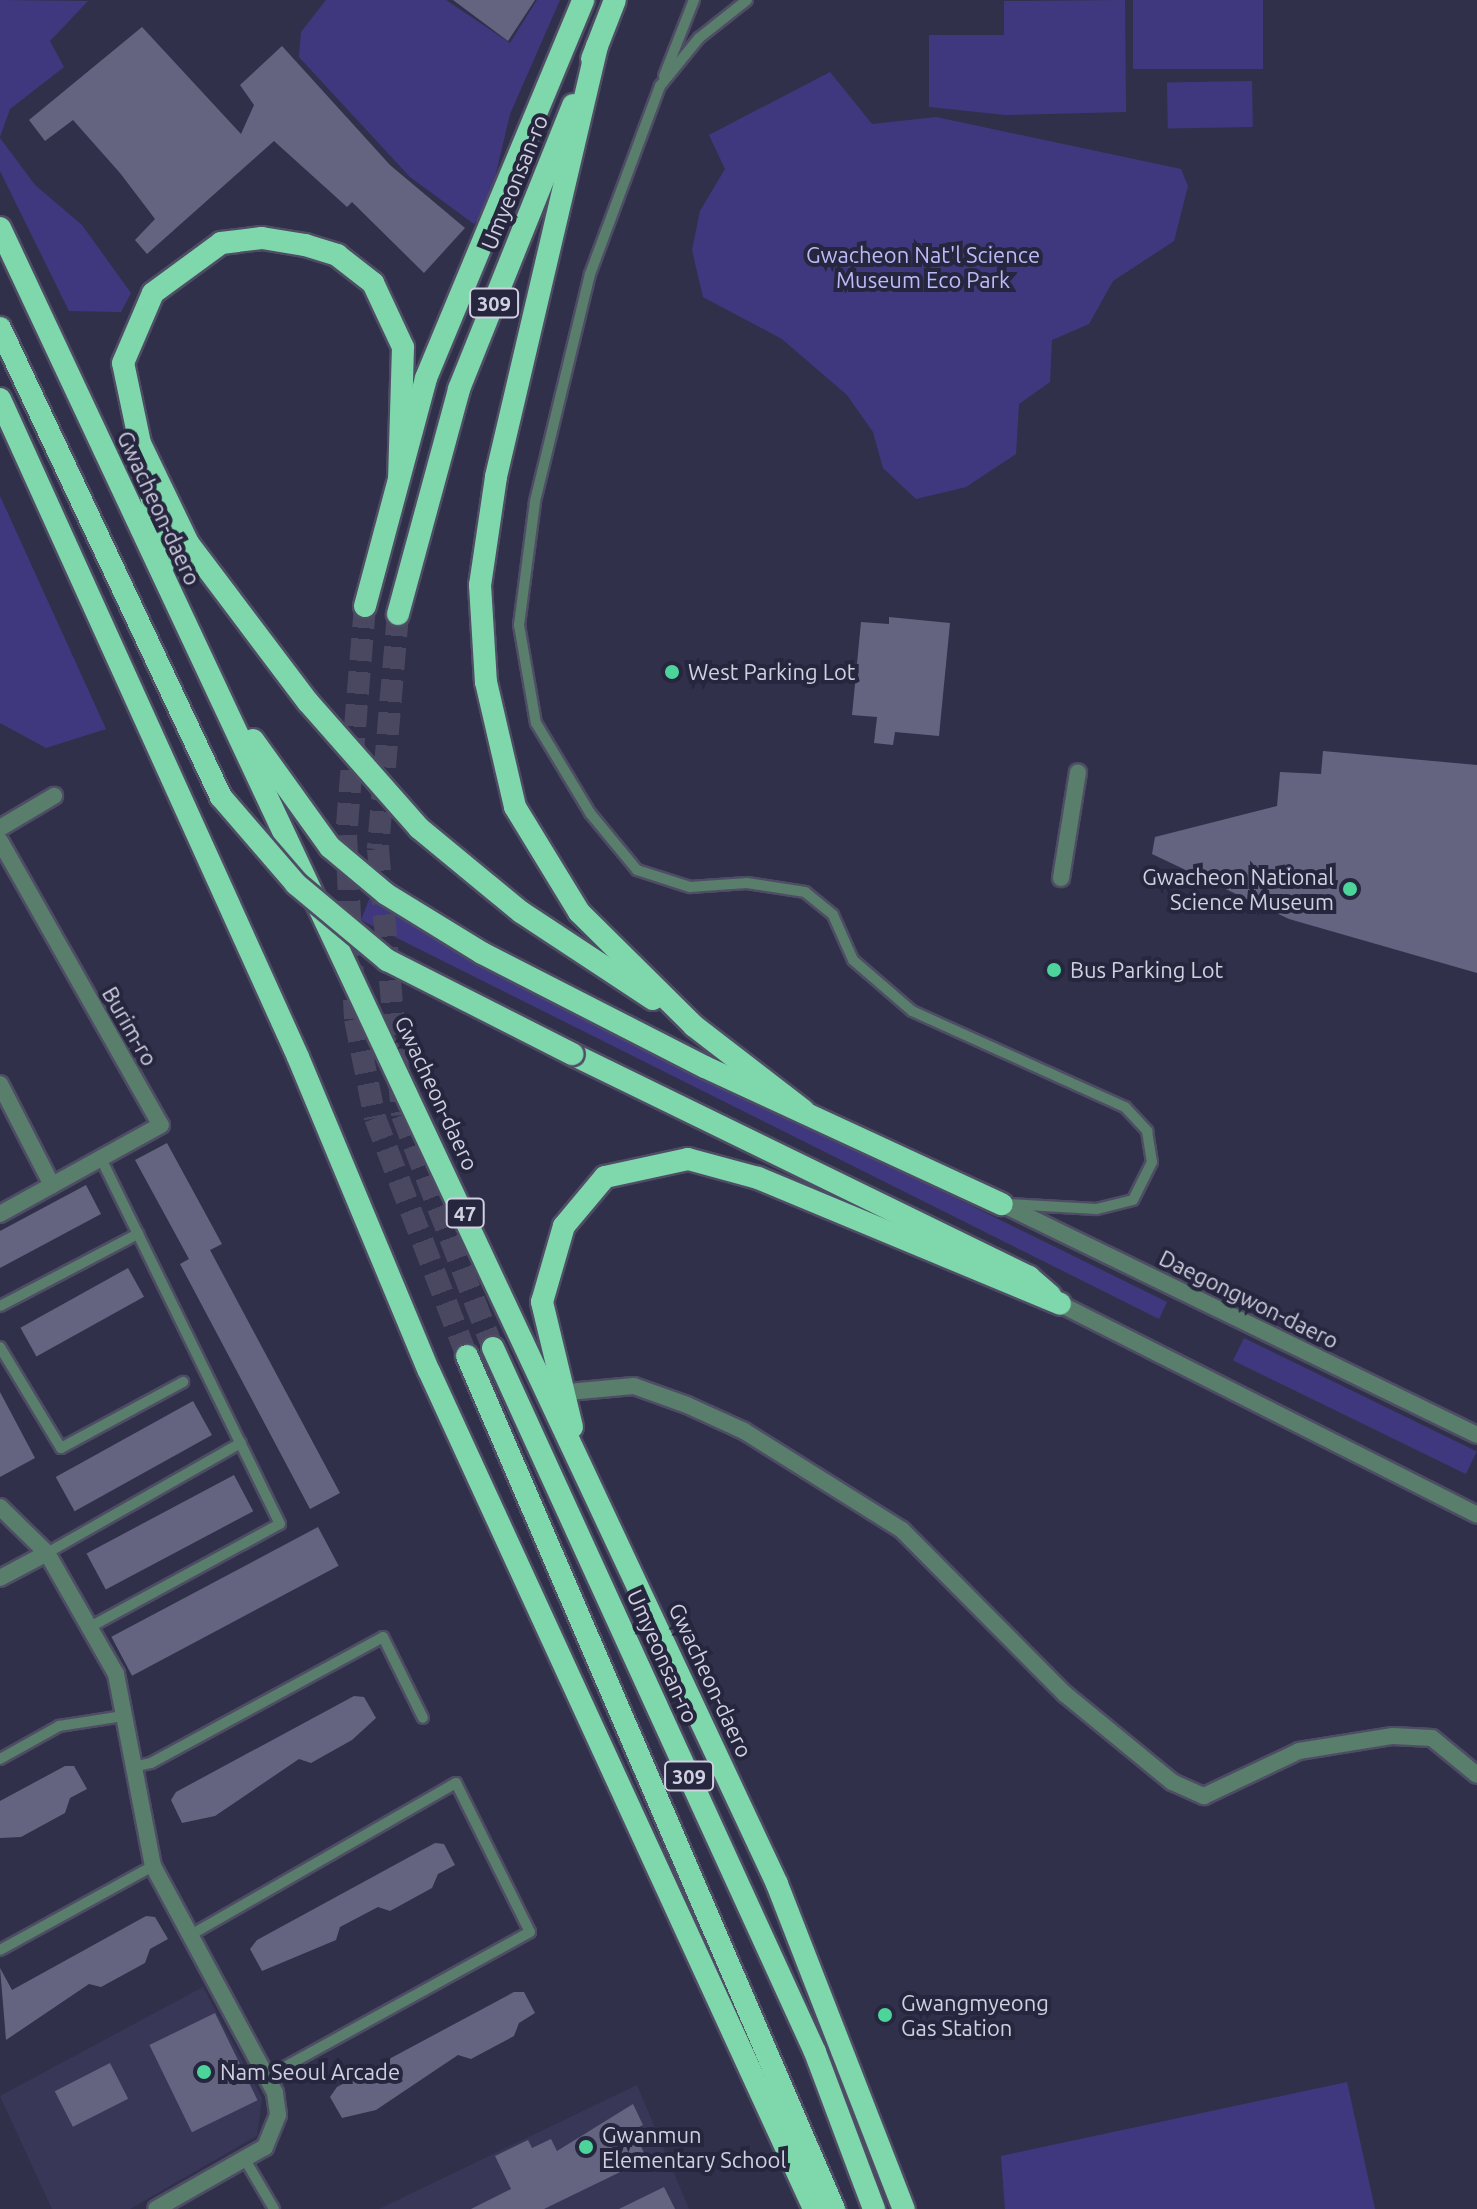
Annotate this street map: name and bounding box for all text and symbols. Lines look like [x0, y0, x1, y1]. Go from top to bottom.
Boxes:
street label: Umyeonsan-ro [475, 111, 553, 253]
park label: Gwacheon Nat'l Science Museum Eco Park [806, 241, 1040, 292]
road number: 309 [468, 287, 520, 319]
street label: Gwacheon-daero [112, 427, 206, 589]
place label: West Parking Lot [688, 659, 855, 685]
marker: West Parking Lot [663, 663, 681, 681]
place label: Gwacheon National Science Museum [1142, 863, 1334, 914]
marker: Gwacheon National Science Museum [1341, 880, 1359, 898]
place label: Bus Parking Lot [1070, 957, 1223, 983]
marker: Bus Parking Lot [1045, 961, 1063, 979]
street label: Burim-ro [97, 982, 163, 1070]
street label: Gwacheon-daero [390, 1012, 484, 1174]
road number: 47 [445, 1197, 485, 1229]
street label: Daegongwon-daero [1155, 1244, 1343, 1354]
street label: Umyeonsan-ro [622, 1585, 704, 1727]
street label: Gwacheon-daero [664, 1599, 758, 1761]
road number: 309 [663, 1760, 715, 1792]
place label: Gwangmyeong Gas Station [901, 1989, 1049, 2040]
marker: Gwangmyeong Gas Station [876, 2006, 894, 2024]
place label: Nam Seoul Arcade [220, 2059, 400, 2085]
marker: Nam Seoul Arcade [195, 2063, 213, 2081]
place label: Gwanmun Elementary School [602, 2121, 786, 2172]
marker: Gwanmun Elementary School [577, 2138, 595, 2156]

